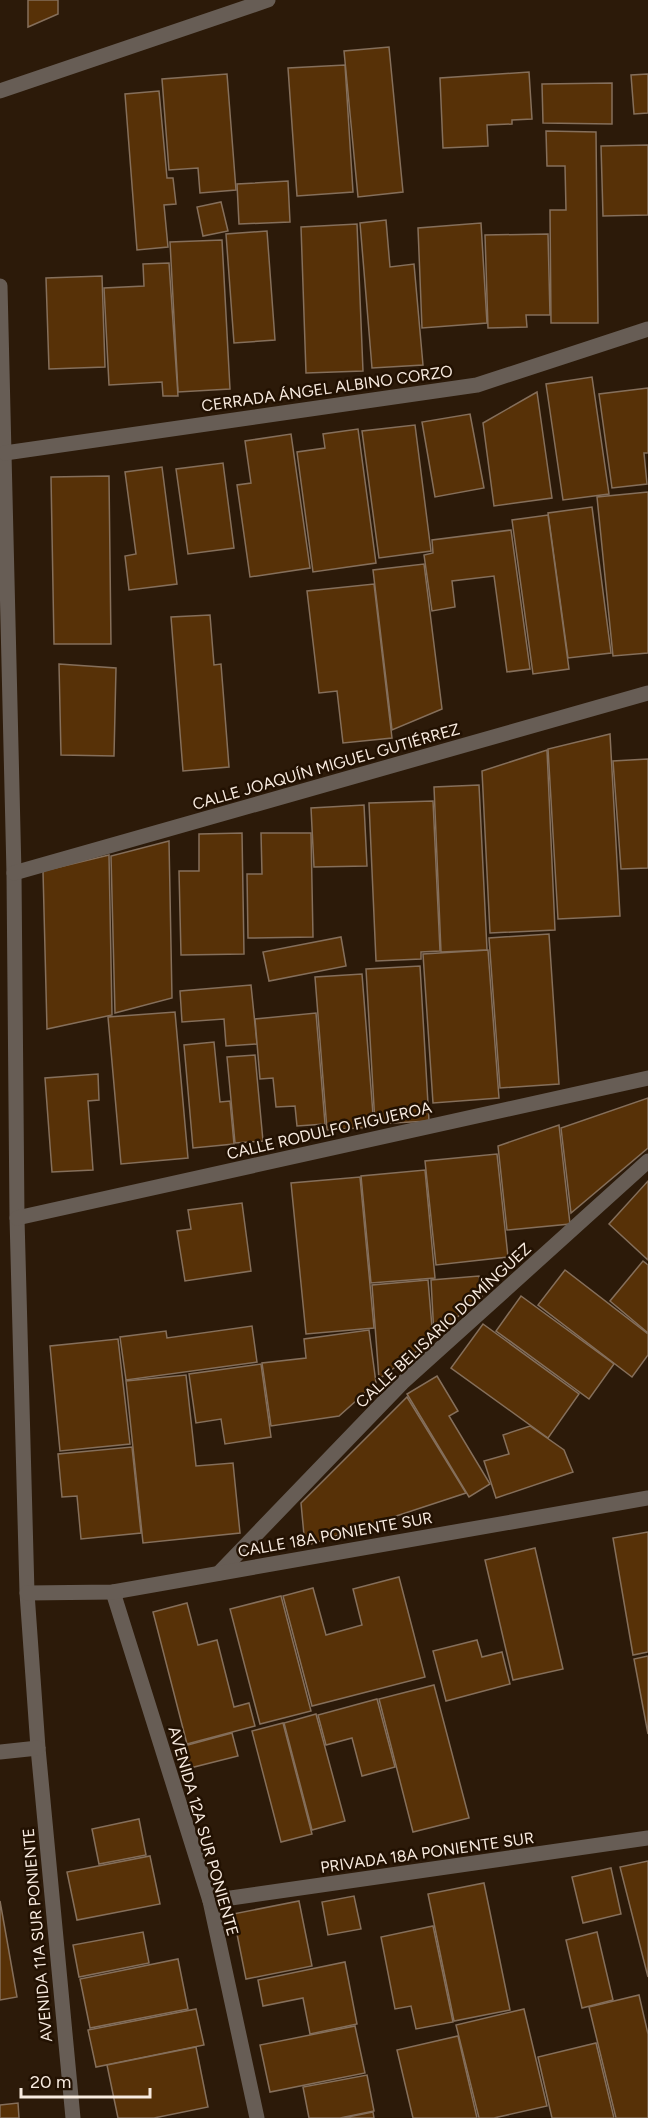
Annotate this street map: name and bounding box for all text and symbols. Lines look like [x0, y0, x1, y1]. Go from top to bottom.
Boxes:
street label: CERRADA ÁNGEL ALBINO CORZO [200, 361, 454, 416]
street label: CALLE JOAQUÍN MIGUEL GUTIÉRREZ [190, 719, 462, 814]
street label: CALLE RODULFO FIGUEROA [225, 1098, 434, 1163]
street label: CALLE BELISARIO DOMÍNGUEZ [352, 1239, 535, 1412]
street label: CALLE 18A PONIENTE SUR [236, 1508, 434, 1561]
street label: AVENIDA 12A SUR PONIENTE [164, 1724, 243, 1938]
street label: AVENIDA 11A SUR PONIENTE [19, 1827, 56, 2043]
street label: PRIVADA 18A PONIENTE SUR [319, 1828, 535, 1877]
scale bar [21, 2061, 150, 2099]
text: 20 m [30, 2071, 71, 2093]

